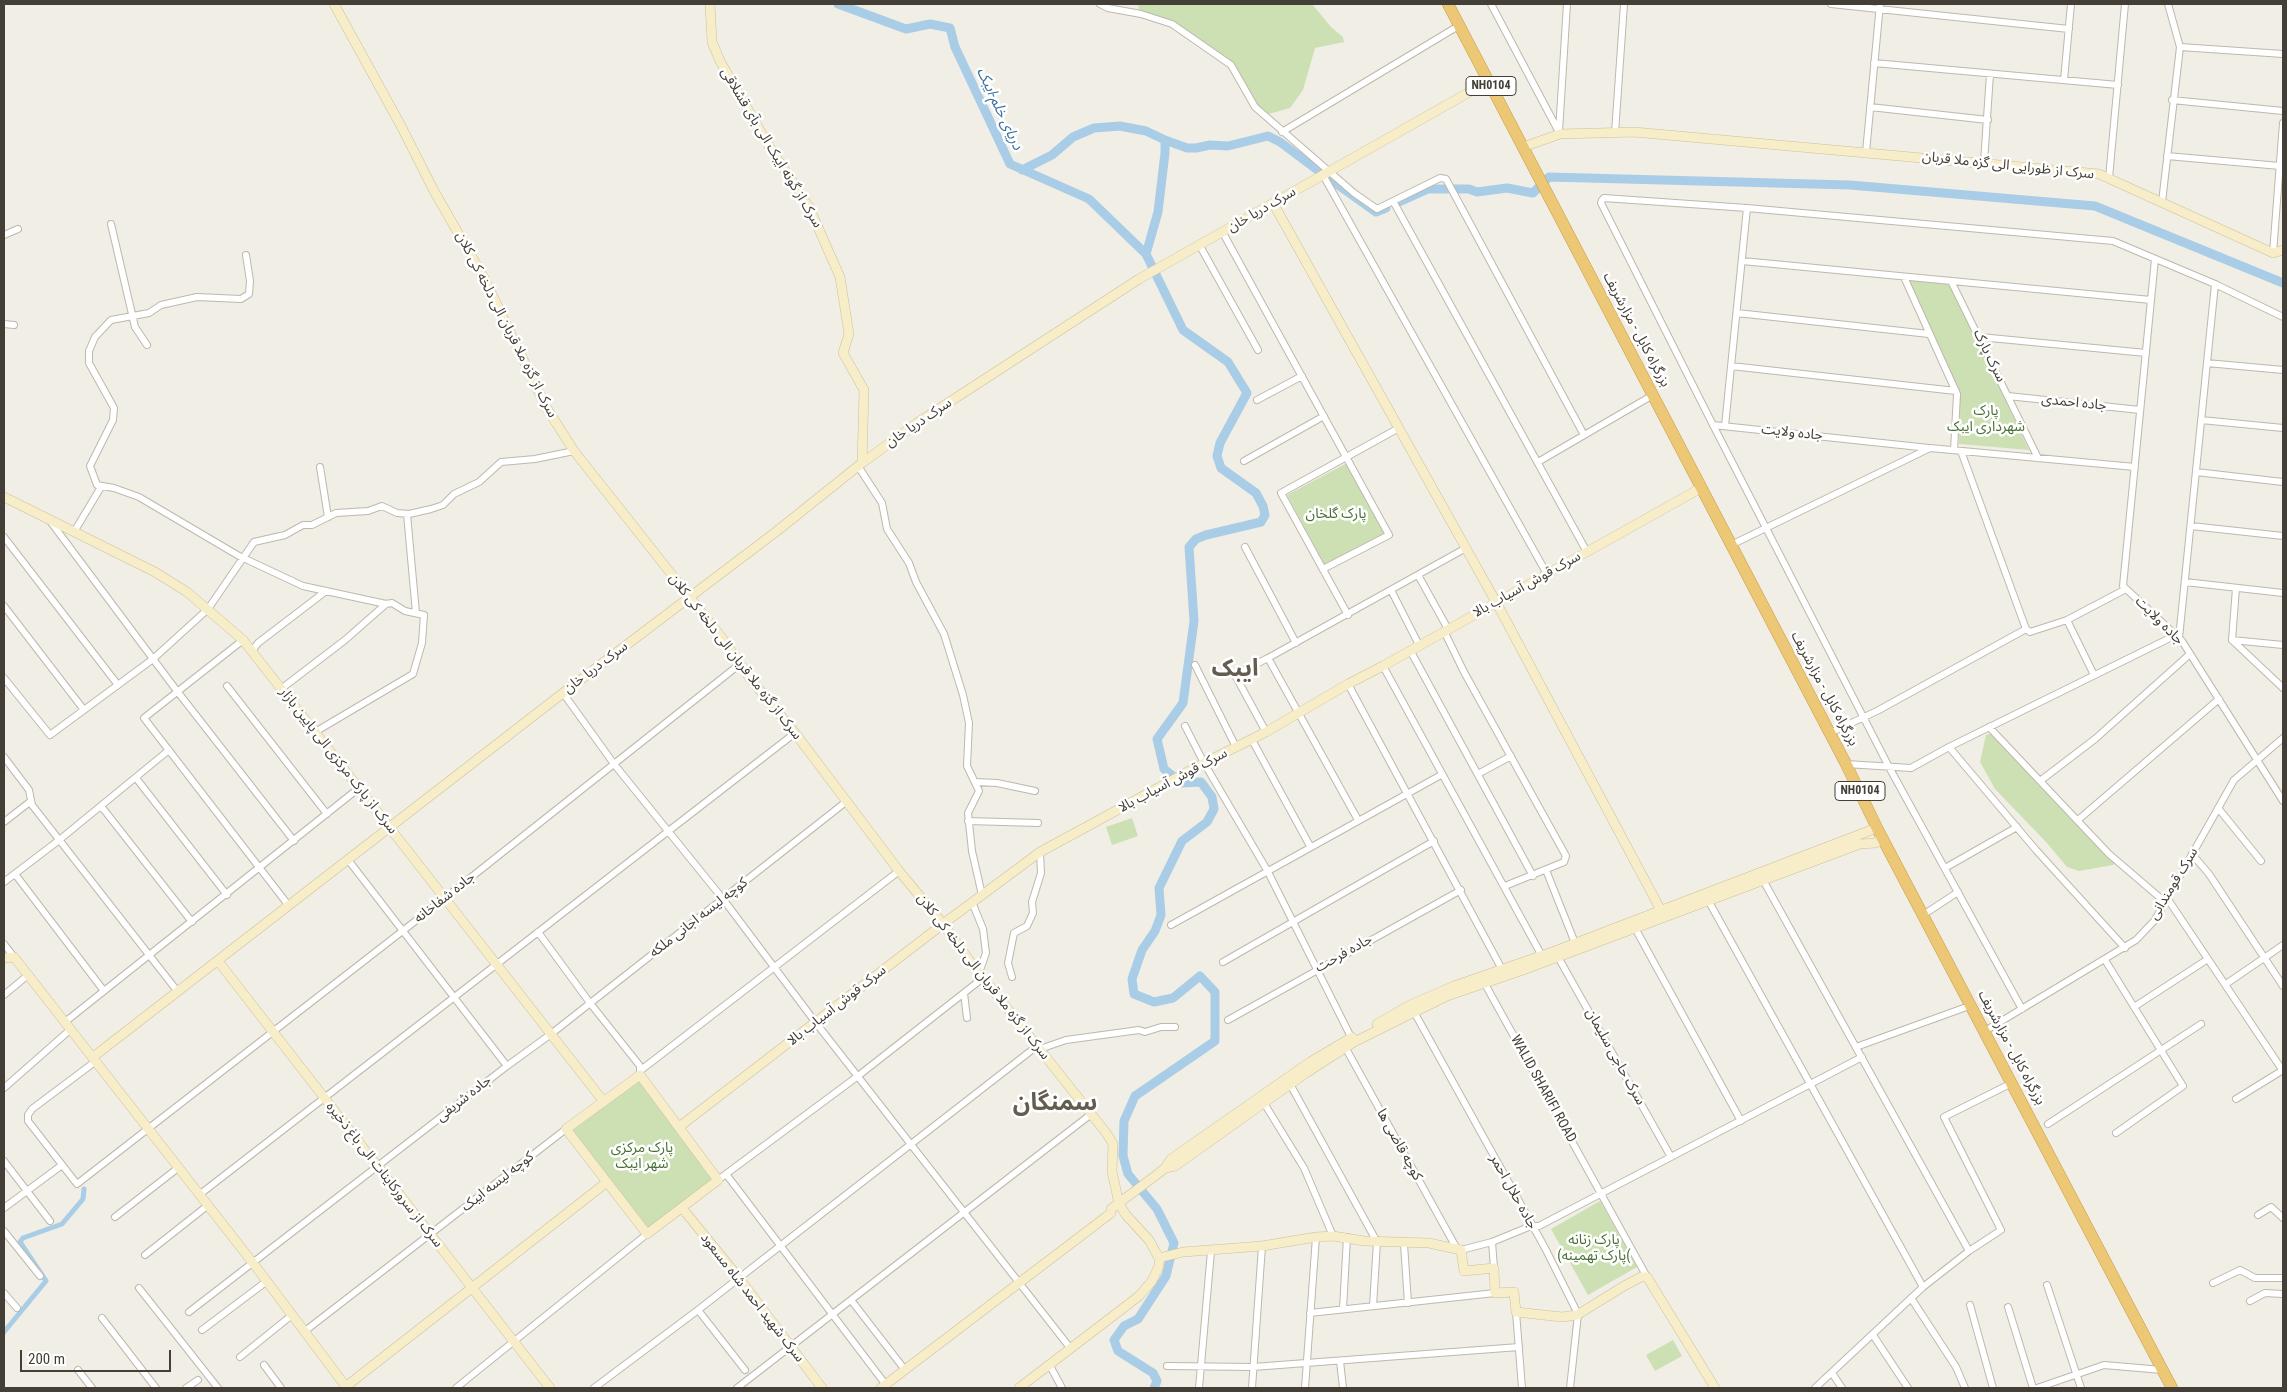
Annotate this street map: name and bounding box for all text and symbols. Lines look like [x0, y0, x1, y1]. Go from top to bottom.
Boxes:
street label: سرک از گونه ایبک الی بآی قشلاقی [716, 65, 826, 231]
water label: دریای خلم-ایبک [972, 65, 1026, 153]
road number: NH0104 [1466, 76, 1516, 95]
street label: سرک از ظورایی الی گزه ملا قربان [1921, 149, 2095, 183]
street label: سرک دریا خان [1225, 184, 1299, 236]
street label: سرک از گزه ملا قربان الی دلخه کی کلان [452, 229, 560, 421]
street label: بزرگراه کابل - مزارشریف [1599, 270, 1673, 390]
street label: سرک پارک [1969, 327, 2009, 385]
street label: جاده احمدی [2040, 391, 2108, 415]
street label: سرک دریا خان [883, 395, 955, 451]
park label: پارک شهرداری ایبک [1947, 403, 2025, 436]
street label: جاده ولایت [1760, 421, 1824, 445]
park label: پارک گلخان [1306, 506, 1366, 522]
street label: سرک قوش آسیاب بالا [1470, 548, 1584, 622]
street label: سرک از گزه ملا قربان الی دلخه کی کلان [665, 570, 805, 744]
street label: جاده ولایت [2131, 593, 2187, 649]
street label: بزرگراه کابل - مزارشریف [1787, 629, 1861, 749]
street label: سرک دریا خان [561, 638, 631, 698]
district label: ایبک [1211, 656, 1259, 684]
street label: سرک از پارک مرکزی الی پایین بازار [275, 684, 401, 838]
street label: سرک قوش آسیاب بالا [1116, 745, 1230, 817]
road number: NH0104 [1835, 781, 1885, 800]
street label: سرک قومندانی [2146, 845, 2202, 923]
street label: جاده شفاخانه [411, 869, 479, 927]
street label: کوچه لیسه اجانی ملکه [647, 874, 751, 962]
street label: سرک از گزه ملا قربان الی دلخه کی کلان [913, 890, 1053, 1064]
street label: جاده فرحت [1313, 931, 1375, 977]
street label: سرک قوش آسیاب بالا [784, 962, 890, 1050]
street label: بزرگراه کابل - مزارشریف [1974, 988, 2048, 1108]
street label: سرک حاجی سلیمان [1582, 1006, 1648, 1108]
street label: WALID SHARIFI ROAD [1507, 1032, 1579, 1146]
street label: جاده شریفی [433, 1072, 495, 1126]
district label: سمنگان [1013, 1090, 1097, 1118]
street label: سرک از سرورکاینات الی باغ ذخیره [322, 1099, 446, 1251]
street label: کوچه قاضی ها [1372, 1106, 1426, 1184]
park label: پارک مرکزی شهر ایبک [611, 1140, 673, 1172]
street label: کوچه لیسه ایبک [458, 1148, 538, 1216]
street label: جاده حلال احمر [1486, 1152, 1540, 1232]
street label: سرک شهید احمد شاه مسعود [696, 1230, 808, 1366]
park label: پارک زنانه (پارک تهمینه( [1557, 1232, 1631, 1264]
scale bar [22, 1340, 174, 1372]
text: 200 m [28, 1350, 65, 1368]

